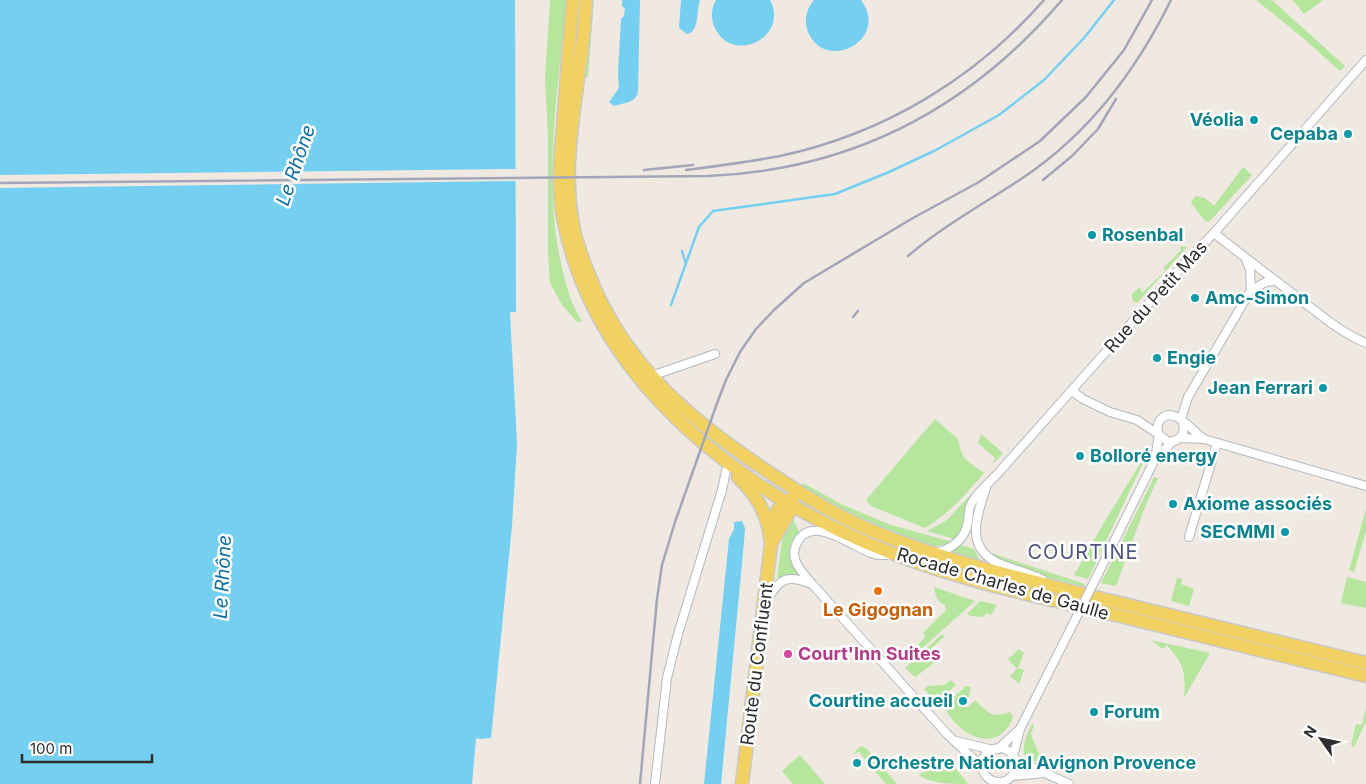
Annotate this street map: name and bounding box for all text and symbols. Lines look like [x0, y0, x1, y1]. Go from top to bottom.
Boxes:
place label: Véolia [1190, 109, 1244, 130]
marker: Véolia [1248, 114, 1260, 126]
water label: Le Rhône [271, 122, 320, 209]
place label: Cepaba [1270, 123, 1338, 144]
marker: Cepaba [1342, 128, 1354, 140]
place label: Rosenbal [1102, 224, 1184, 245]
marker: Rosenbal [1086, 229, 1098, 241]
street label: Rue du Petit Mas [1100, 236, 1211, 357]
place label: Amc-Simon [1205, 287, 1309, 308]
marker: Amc-Simon [1189, 292, 1201, 304]
place label: Engie [1167, 347, 1216, 368]
marker: Engie [1151, 352, 1163, 364]
place label: Jean Ferrari [1208, 377, 1313, 398]
marker: Jean Ferrari [1317, 382, 1329, 394]
place label: Bolloré energy [1090, 445, 1218, 466]
marker: Bolloré energy [1074, 450, 1086, 462]
place label: Axiome associés [1183, 493, 1332, 514]
marker: Axiome associés [1167, 498, 1179, 510]
place label: SECMMI [1200, 521, 1275, 542]
marker: SECMMI [1279, 526, 1291, 538]
water label: Le Rhône [209, 534, 236, 620]
district label: COURTINE [1027, 540, 1139, 564]
street label: Rocade Charles de Gaulle [895, 543, 1112, 624]
street label: Route du Confluent [736, 581, 777, 747]
marker: Le Gigognan [872, 585, 884, 597]
place label: Le Gigognan [823, 599, 933, 620]
place label: Court'Inn Suites [798, 643, 941, 664]
marker: Court'Inn Suites [782, 648, 794, 660]
place label: Courtine accueil [809, 690, 953, 711]
marker: Courtine accueil [957, 695, 969, 707]
place label: Forum [1104, 701, 1160, 722]
marker: Forum [1088, 706, 1100, 718]
north arrow [1296, 714, 1346, 764]
text: N [1300, 723, 1320, 741]
scale bar [22, 732, 152, 764]
text: 100 m [30, 739, 72, 758]
place label: Orchestre National Avignon Provence [867, 752, 1197, 773]
marker: Orchestre National Avignon Provence [851, 757, 863, 769]

